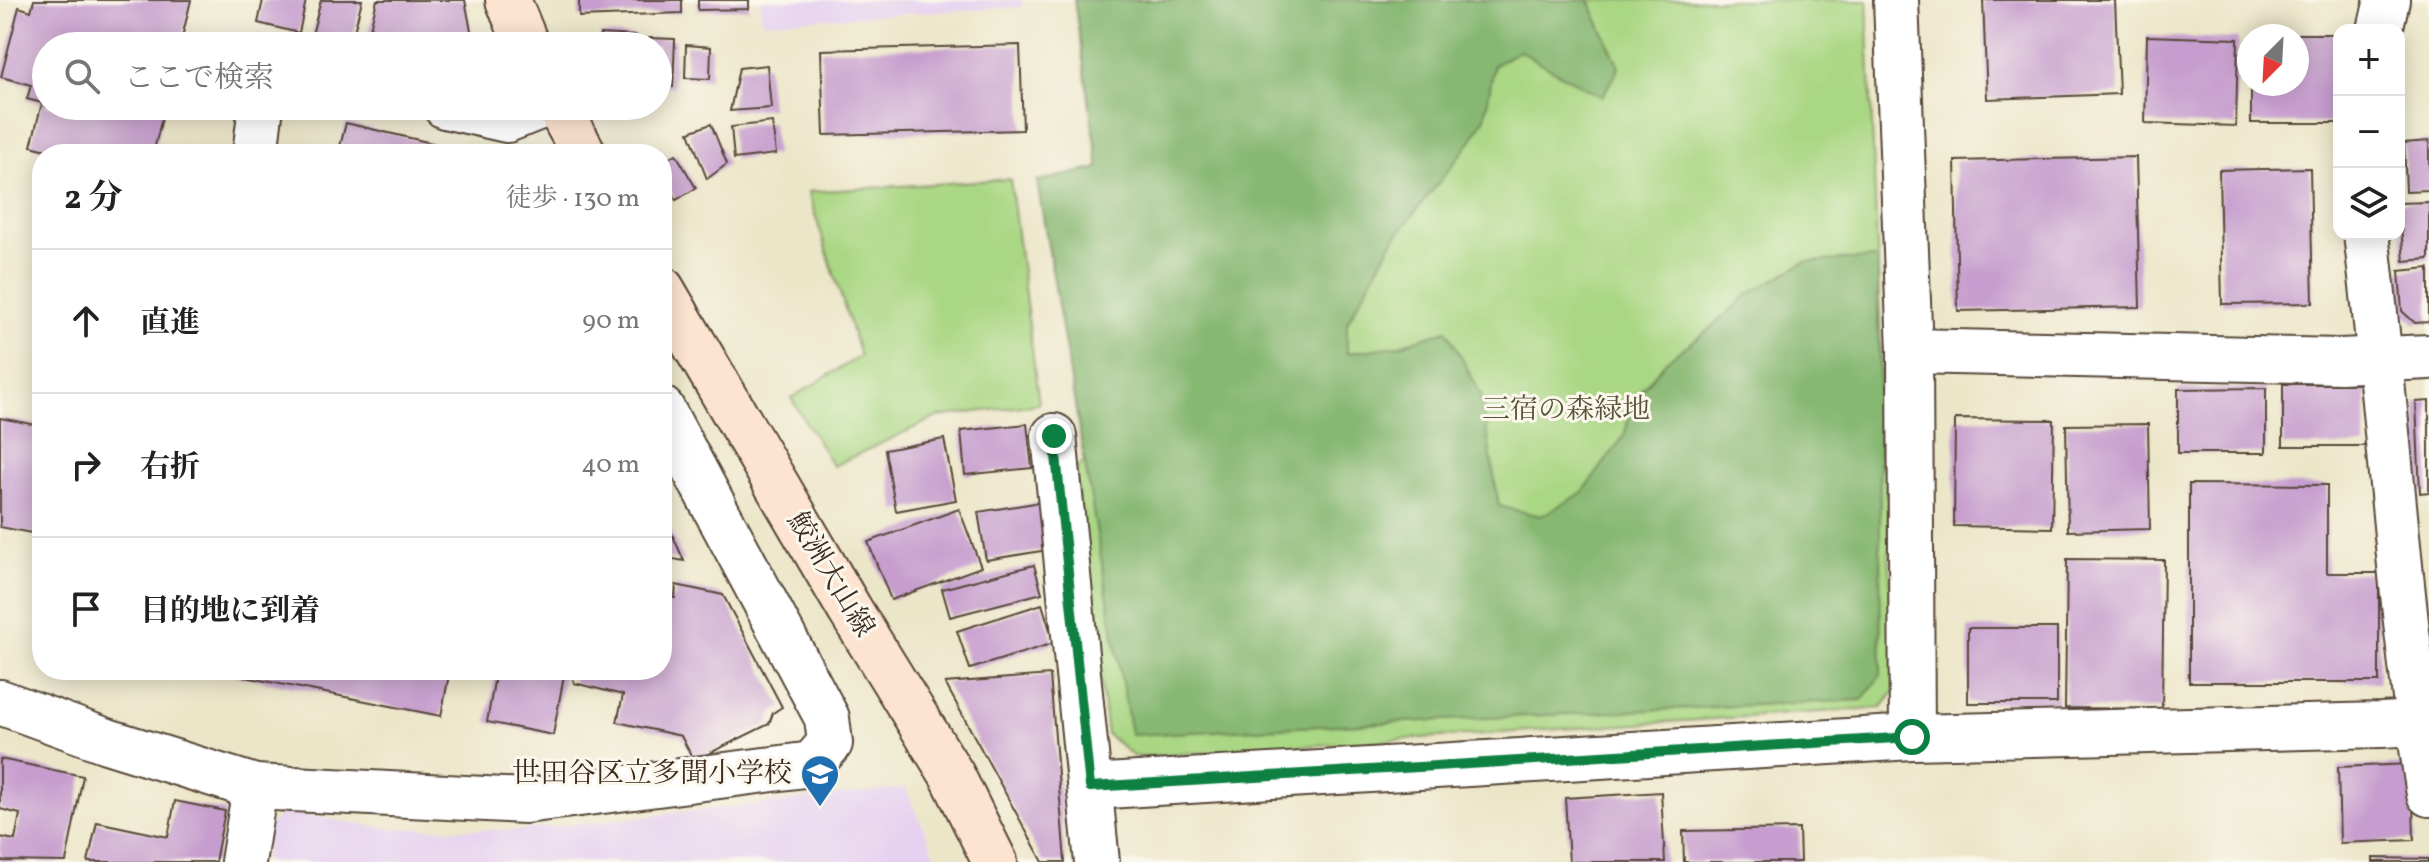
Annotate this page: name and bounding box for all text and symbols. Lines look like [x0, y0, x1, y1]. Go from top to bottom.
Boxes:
north arrow [2237, 24, 2309, 96]
map controls [2333, 24, 2405, 240]
button: + [2333, 24, 2405, 96]
search box [32, 32, 672, 120]
icon: search [60, 54, 104, 98]
text: ここで検索 [124, 58, 274, 100]
button: − [2333, 96, 2405, 168]
button: layers [2333, 168, 2405, 240]
text: 2 分 [64, 176, 122, 223]
text: 徒歩 · 130 m [506, 181, 640, 217]
icon: ahead [64, 299, 108, 343]
text: 直進 [140, 303, 200, 345]
text: 90 m [582, 303, 640, 339]
park label: 三宿の森緑地 [1482, 391, 1650, 430]
route end [1036, 418, 1072, 454]
icon: right [64, 443, 108, 487]
text: 右折 [140, 447, 200, 489]
text: 40 m [581, 447, 640, 483]
street label: 鮫洲大山線 [777, 505, 883, 645]
icon: arrive [64, 587, 108, 631]
text: 目的地に到着 [140, 591, 320, 633]
route start [1894, 719, 1930, 755]
school or university icon: 世田谷区立多聞小学校 [799, 753, 841, 808]
place label: 世田谷区立多聞小学校 [512, 755, 792, 794]

